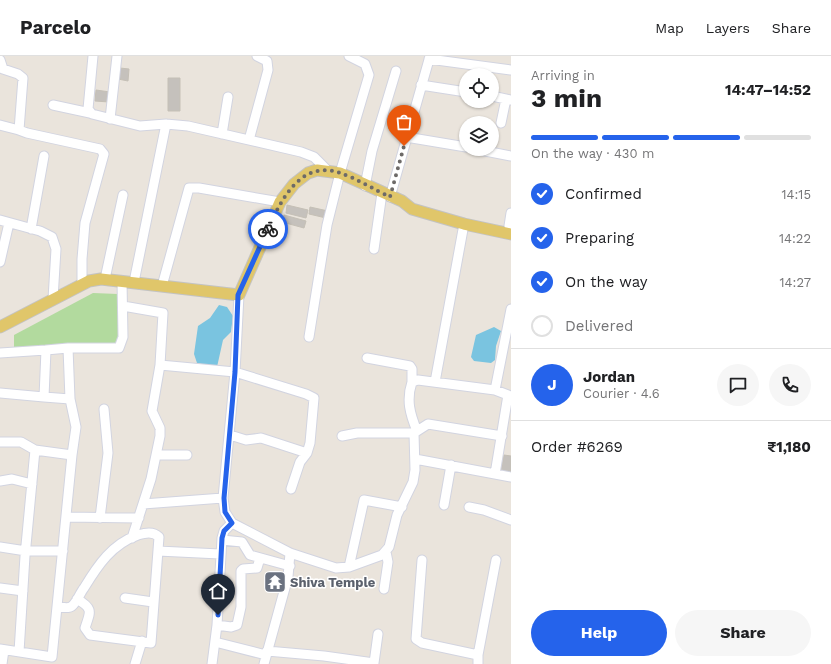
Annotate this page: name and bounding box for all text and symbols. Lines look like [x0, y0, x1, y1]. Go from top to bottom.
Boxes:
text: Parcelo [20, 16, 91, 39]
text: Map [655, 20, 684, 36]
text: Layers [706, 20, 750, 36]
text: Share [772, 20, 811, 36]
map controls [459, 68, 499, 156]
button: locate [459, 68, 499, 108]
text: Arriving in [531, 68, 595, 83]
text: 14:47–14:52 [725, 81, 811, 99]
text: 3 min [531, 83, 602, 113]
pin [387, 105, 421, 146]
icon: bag [393, 111, 415, 133]
button: layers [459, 116, 499, 156]
text: On the way · 430 m [531, 146, 654, 161]
icon: check [531, 183, 553, 205]
text: Confirmed [565, 185, 642, 203]
text: 14:15 [782, 187, 811, 202]
courier [248, 209, 288, 249]
icon: bike [257, 218, 279, 240]
icon: check [531, 227, 553, 249]
text: Preparing [565, 229, 634, 247]
text: 14:22 [779, 231, 811, 246]
icon: check [531, 271, 553, 293]
text: On the way [565, 273, 647, 291]
text: 14:27 [780, 275, 811, 290]
text: Delivered [565, 317, 633, 335]
button: chat [717, 364, 759, 406]
button: phone [769, 364, 811, 406]
text: Jordan [583, 368, 635, 386]
text: J [547, 376, 557, 394]
text: Courier · 4.6 [583, 386, 660, 401]
text: Order #6269 [531, 438, 623, 456]
text: ₹1,180 [767, 438, 811, 456]
temple icon: Shiva Temple [262, 569, 288, 595]
pin [201, 574, 235, 615]
place label: Shiva Temple [290, 575, 376, 590]
icon: home [207, 580, 229, 602]
button: Help [531, 610, 667, 656]
button: Share [675, 610, 811, 656]

